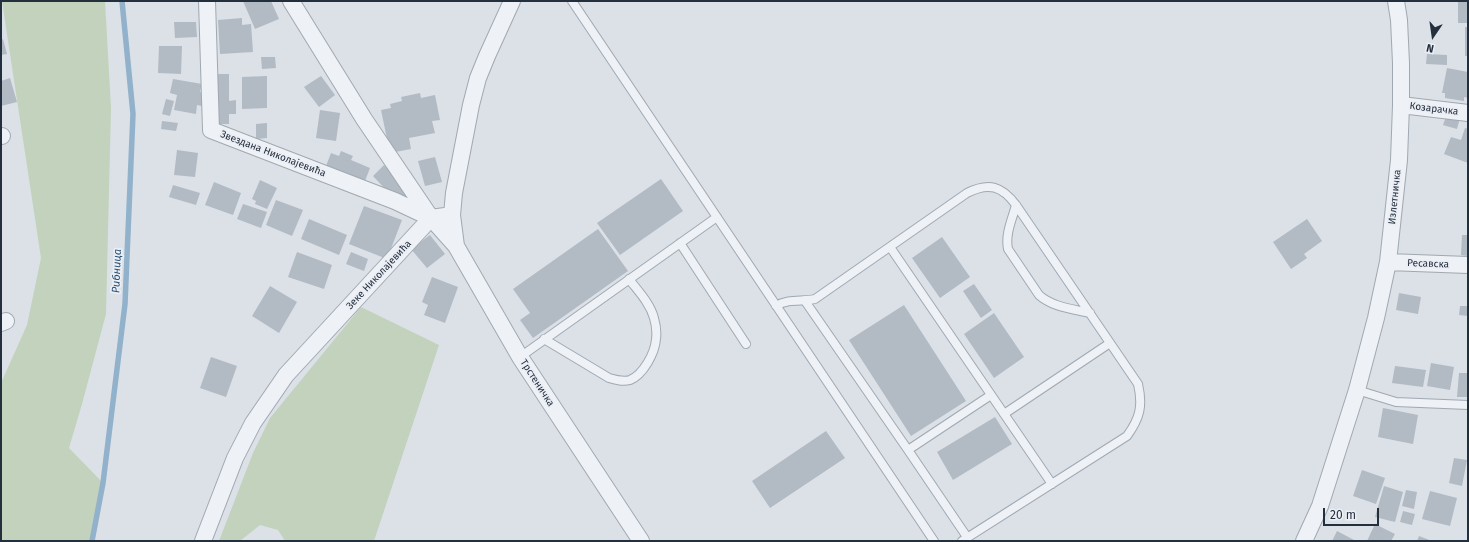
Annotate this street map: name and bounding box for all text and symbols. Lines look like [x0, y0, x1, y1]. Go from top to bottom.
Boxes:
north arrow [1413, 16, 1453, 56]
text: N [1425, 41, 1435, 55]
street label: Козарачка [1409, 100, 1459, 118]
street label: Звездана Николајевића [219, 128, 327, 180]
street label: Излетничка [1386, 169, 1404, 225]
street label: Зеке Николајевића [344, 238, 414, 312]
water label: Рибница [110, 249, 124, 293]
street label: Ресавска [1407, 257, 1449, 271]
street label: Трстеничка [517, 357, 557, 409]
scale bar [1325, 500, 1381, 526]
text: 20 m [1330, 508, 1356, 522]

